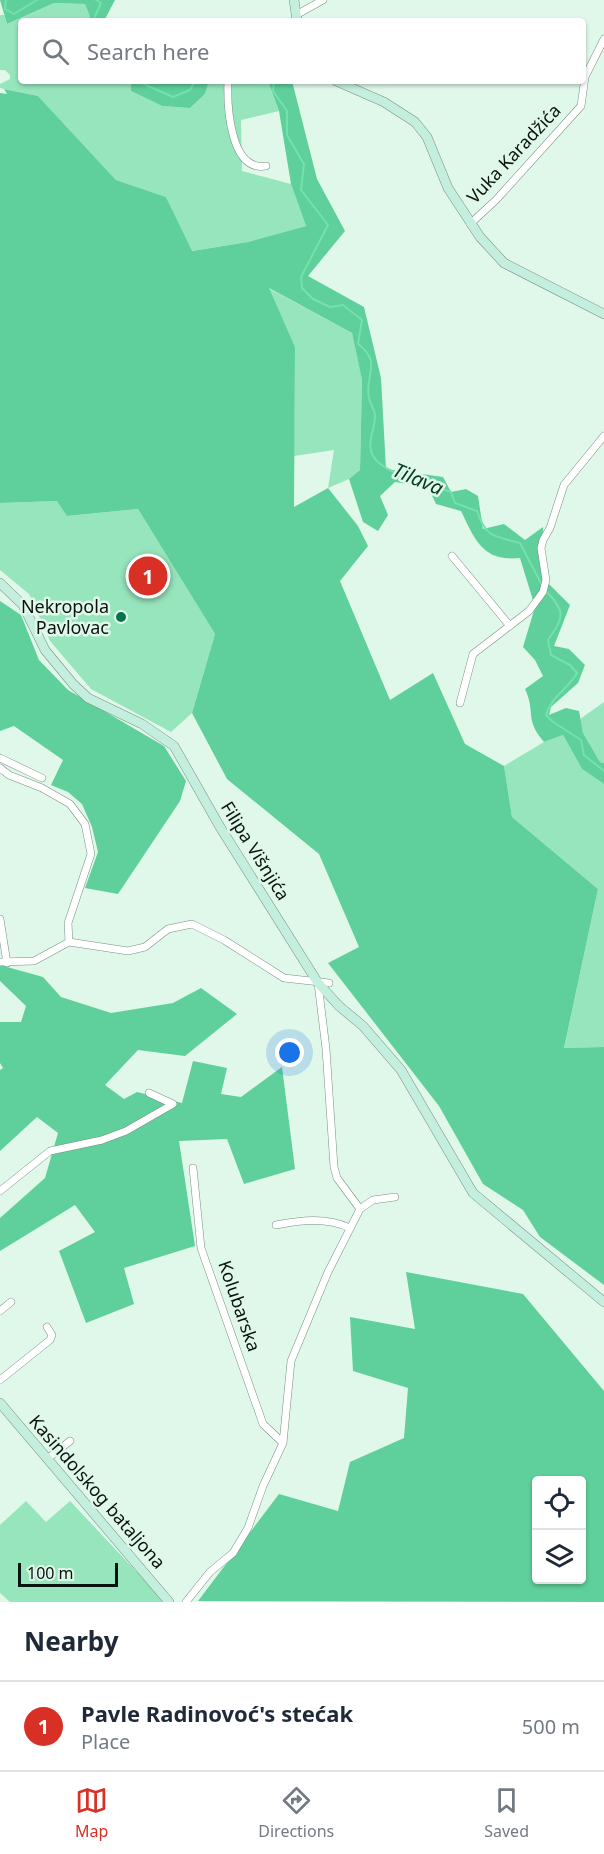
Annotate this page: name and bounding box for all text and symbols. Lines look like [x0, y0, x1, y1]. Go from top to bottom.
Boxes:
search box [18, 18, 586, 84]
icon: search [39, 35, 72, 68]
text: Search here [87, 36, 209, 66]
street label: Vuka Karadžića [461, 99, 566, 208]
water label: Tilava [389, 456, 448, 501]
pin: 1 [128, 554, 168, 598]
place label: Nekropola Pavlovac [21, 594, 109, 639]
marker: Nekropola Pavlovac [114, 610, 128, 624]
street label: Filipa Višnjića [216, 796, 296, 904]
your location [275, 1038, 304, 1067]
street label: Kolubarska [213, 1257, 267, 1354]
street label: Kasindolskog bataljona [24, 1409, 171, 1573]
map controls [532, 1476, 586, 1584]
button: locate [532, 1476, 586, 1530]
button: layers [532, 1530, 586, 1584]
scale bar [18, 1560, 118, 1588]
text: 100 m [27, 1562, 74, 1584]
text: Nearby [24, 1623, 119, 1659]
text: Pavle Radinovoć's stećak [81, 1698, 353, 1728]
text: 1 [38, 1713, 49, 1740]
text: 500 m [522, 1713, 580, 1740]
text: Place [81, 1728, 130, 1755]
tab: Map [75, 1784, 108, 1842]
tab: Directions [258, 1784, 334, 1842]
tab: Saved [484, 1784, 529, 1842]

